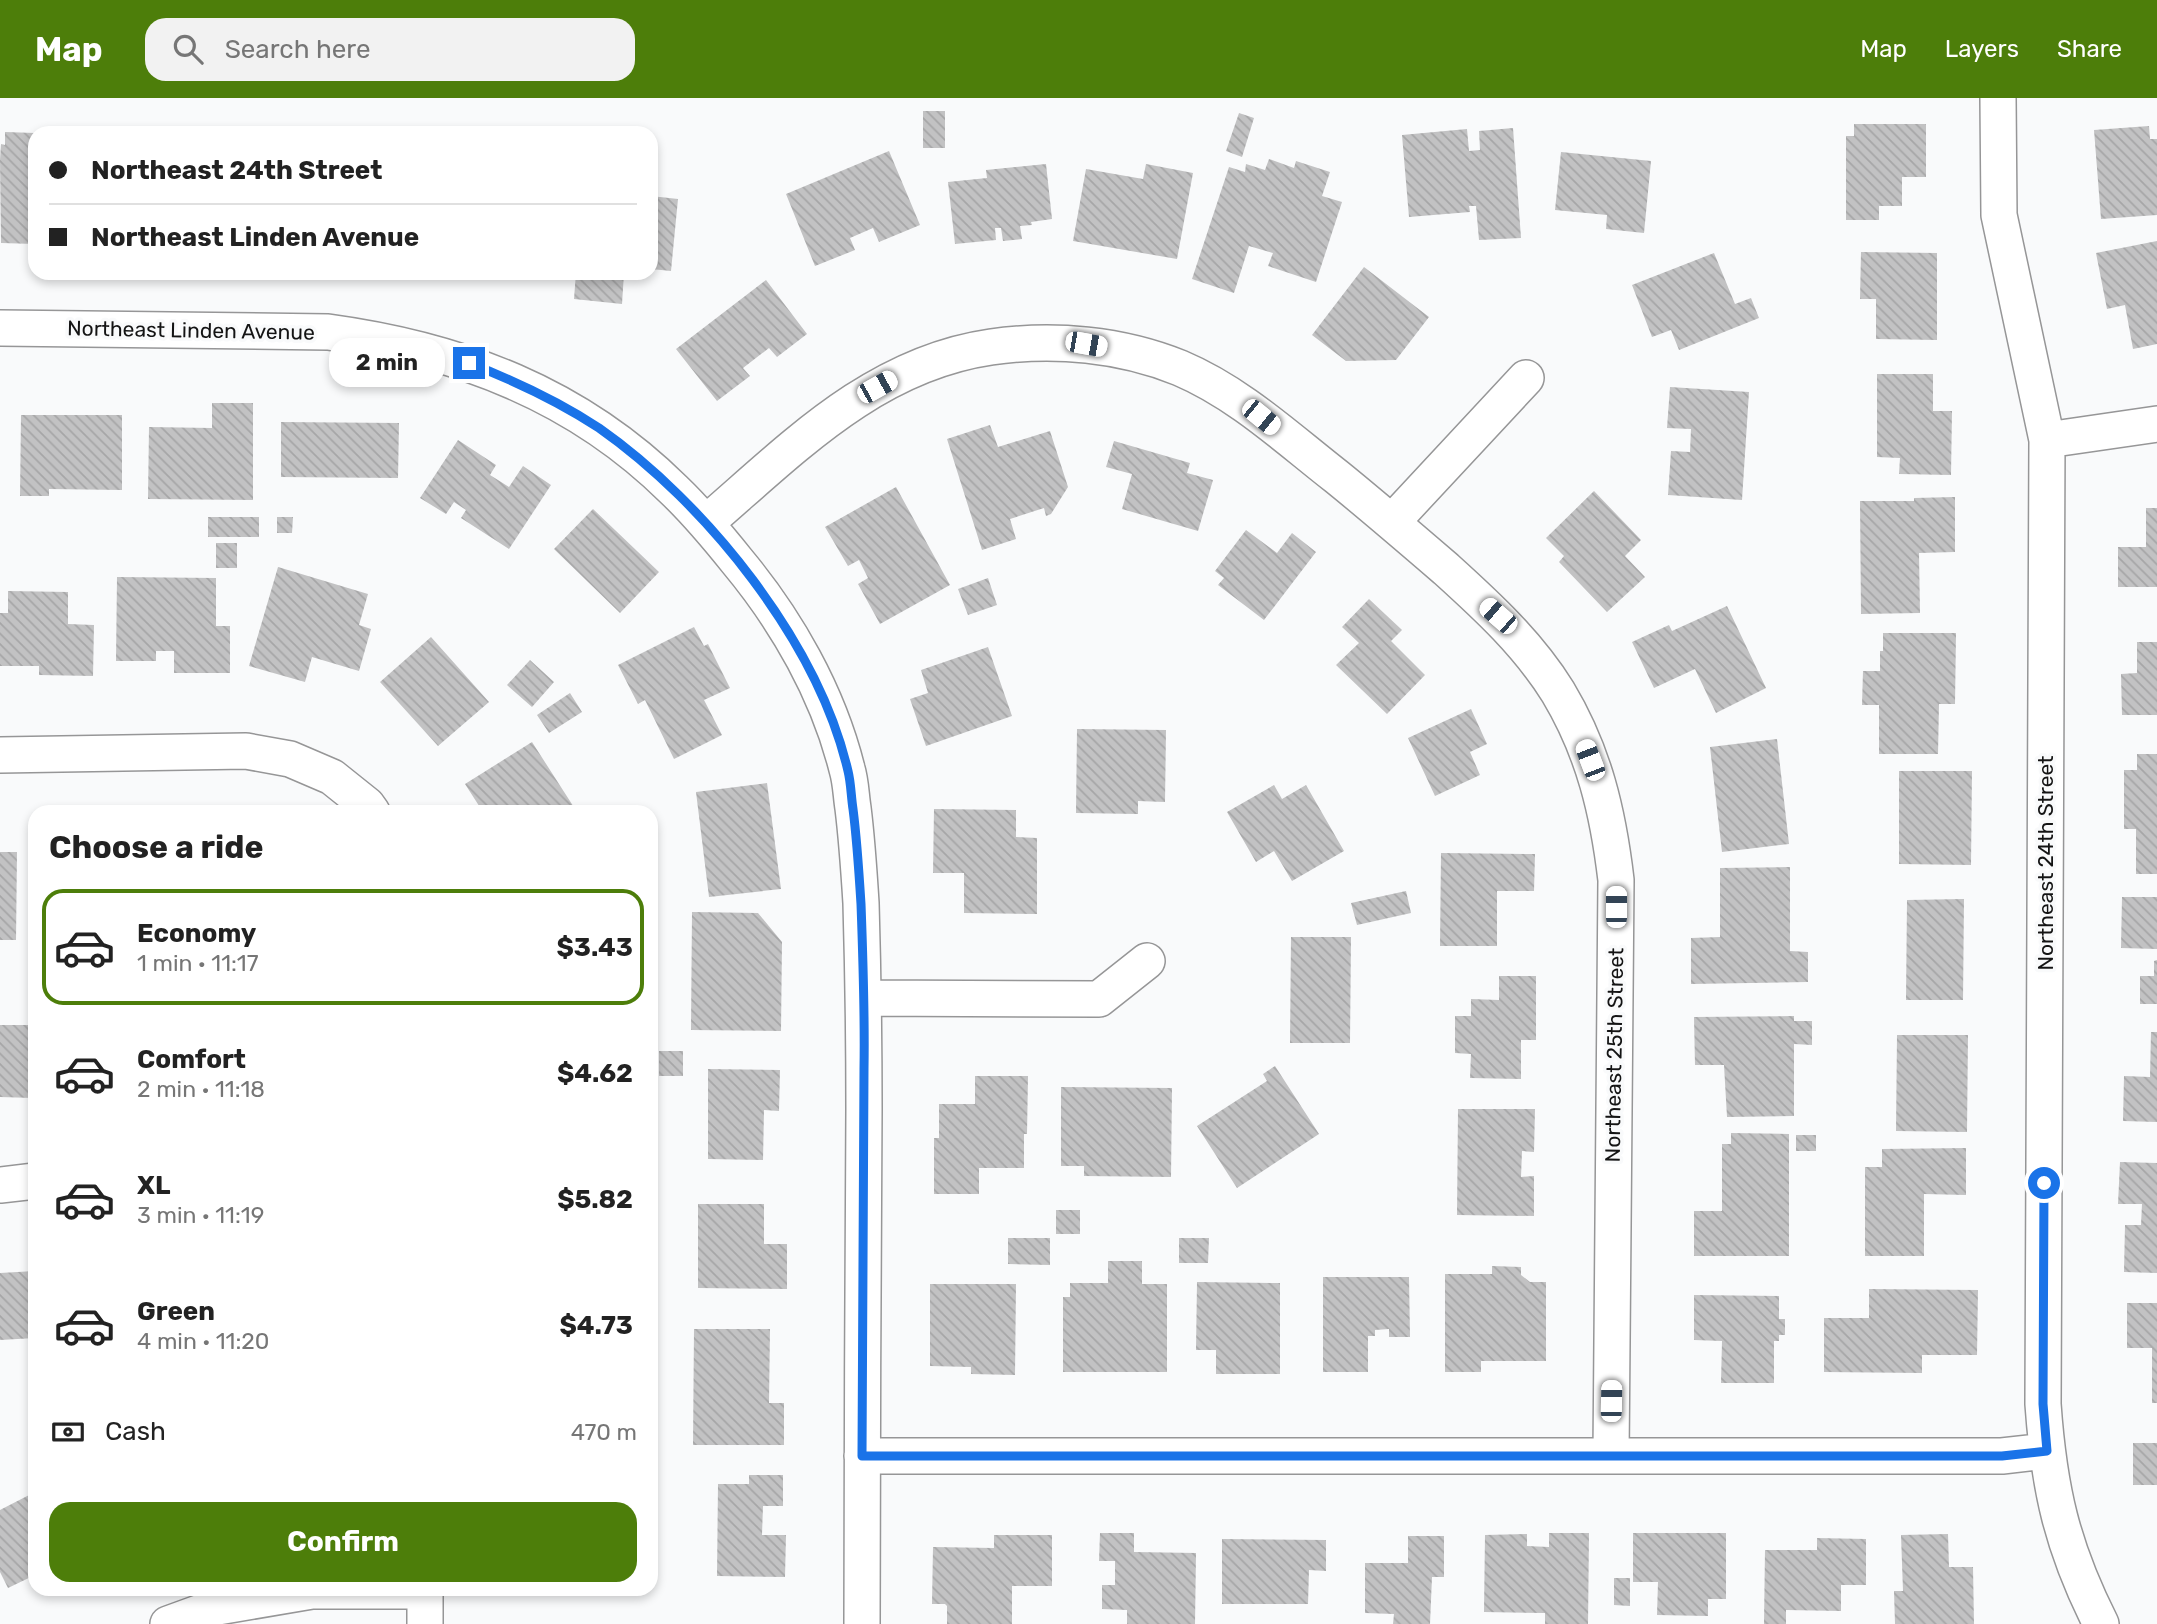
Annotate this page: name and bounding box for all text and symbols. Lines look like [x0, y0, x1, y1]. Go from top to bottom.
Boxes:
search box [145, 18, 635, 81]
text: Map [35, 30, 103, 69]
icon: search [169, 30, 207, 68]
text: Search here [225, 34, 370, 65]
text: Map [1860, 35, 1907, 63]
text: Layers [1945, 35, 2019, 63]
text: Share [2057, 35, 2122, 63]
text: Northeast 24th Street [91, 155, 382, 186]
text: Northeast Linden Avenue [91, 222, 419, 253]
street label: Northeast Linden Avenue [67, 315, 315, 345]
car [1064, 330, 1109, 358]
callout: 2 min [329, 338, 444, 388]
route end [453, 347, 485, 379]
text: 2 min [356, 348, 418, 376]
car [854, 368, 901, 406]
car [1239, 396, 1284, 438]
car [1476, 594, 1521, 638]
car [1573, 737, 1608, 783]
street label: Northeast 24th Street [2033, 755, 2058, 971]
text: Choose a ride [49, 828, 263, 866]
car [1606, 886, 1627, 928]
icon: car [53, 916, 116, 979]
text: Economy [137, 918, 256, 949]
text: $3.43 [556, 932, 633, 963]
street label: Northeast 25th Street [1600, 947, 1628, 1163]
text: 1 min · 11:17 [137, 949, 259, 977]
icon: car [53, 1042, 116, 1105]
text: Comfort [137, 1044, 246, 1075]
text: $4.62 [557, 1058, 633, 1089]
text: 2 min · 11:18 [137, 1075, 265, 1103]
route start [2028, 1167, 2060, 1199]
icon: car [53, 1168, 116, 1231]
text: XL [137, 1170, 170, 1201]
text: $5.82 [557, 1184, 633, 1215]
text: 3 min · 11:19 [137, 1201, 264, 1229]
icon: car [53, 1294, 116, 1357]
text: Green [137, 1296, 215, 1327]
text: $4.73 [559, 1310, 633, 1341]
text: 4 min · 11:20 [137, 1327, 269, 1355]
car [1601, 1380, 1622, 1422]
icon: cash [49, 1413, 87, 1451]
text: Cash [105, 1416, 166, 1447]
text: 470 m [571, 1418, 637, 1446]
button: Confirm [49, 1502, 637, 1582]

